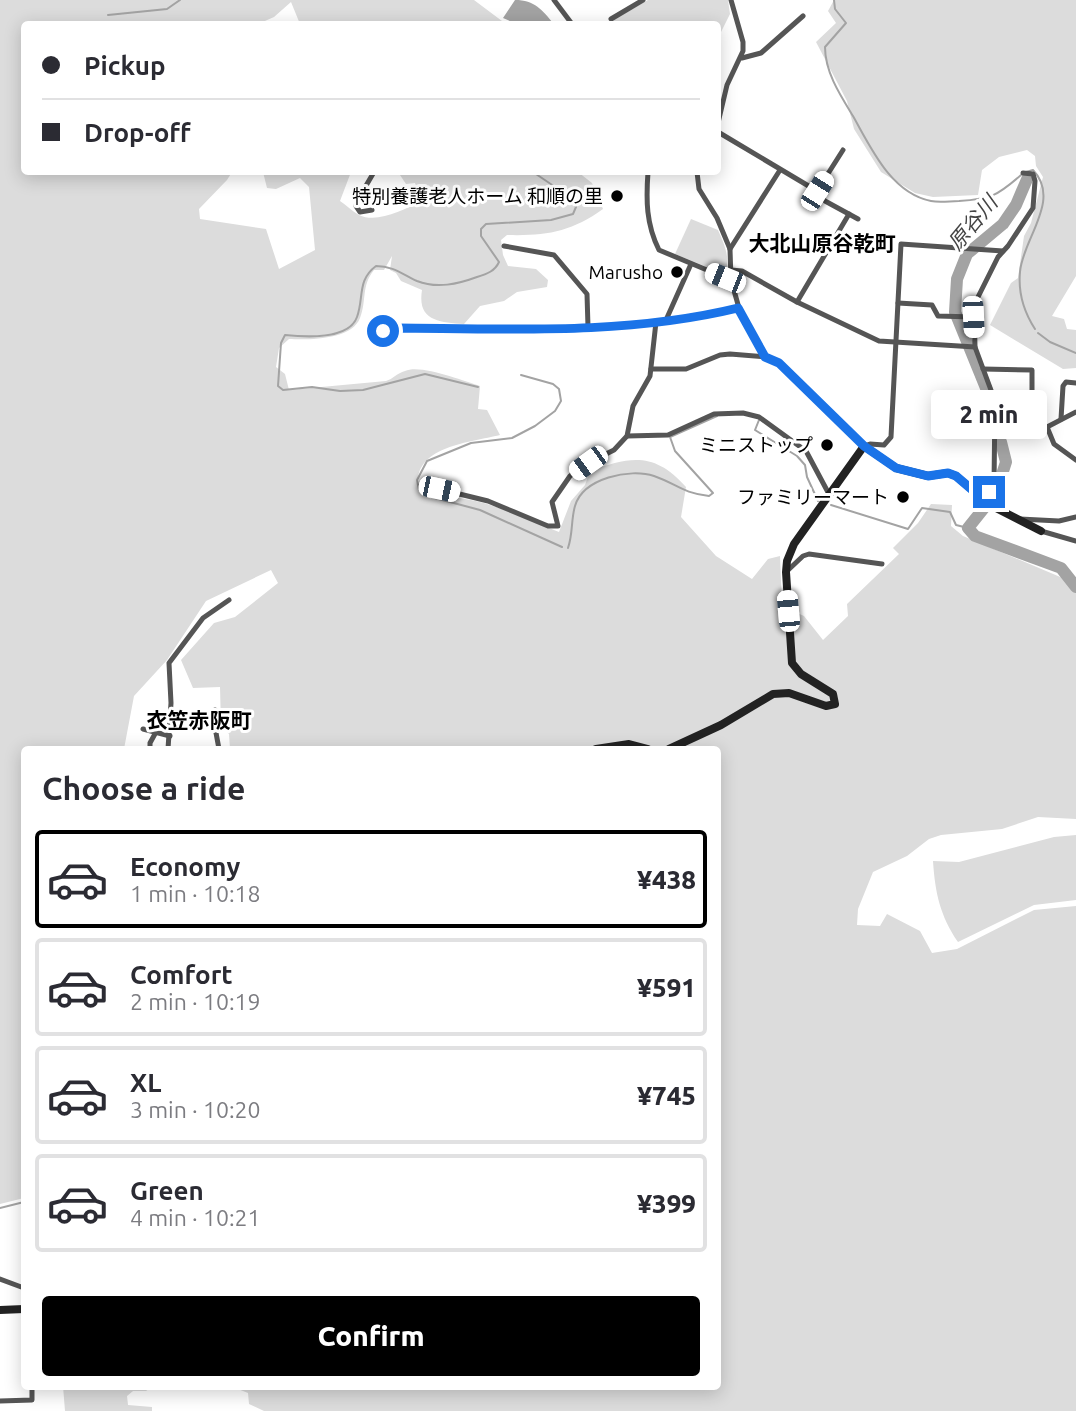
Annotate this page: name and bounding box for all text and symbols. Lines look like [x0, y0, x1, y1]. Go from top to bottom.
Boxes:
text: Pickup [84, 51, 166, 80]
text: Drop-off [84, 118, 191, 147]
car [797, 168, 838, 214]
place label: 特別養護老人ホーム 和順の里 [352, 185, 603, 207]
marker: 特別養護老人ホーム 和順の里 [609, 188, 625, 204]
water label: 原谷川 [943, 189, 1003, 254]
district label: 大北山原谷乾町 [749, 231, 896, 255]
car [702, 260, 749, 296]
place label: Marusho [588, 261, 663, 283]
marker: Marusho [669, 264, 685, 280]
car [962, 295, 985, 339]
route start [367, 315, 399, 347]
callout: 2 min [931, 391, 1047, 440]
text: 2 min [960, 402, 1018, 427]
place label: ミニストップ [699, 434, 813, 456]
marker: ミニストップ [819, 437, 835, 453]
car [565, 442, 612, 484]
car [417, 474, 462, 504]
route end [973, 476, 1005, 508]
place label: ファミリーマート [737, 486, 889, 508]
marker: ファミリーマート [895, 489, 911, 505]
car [776, 589, 801, 633]
district label: 衣笠赤阪町 [147, 708, 252, 732]
text: Choose a ride [42, 770, 245, 806]
icon: car [46, 848, 109, 911]
text: Economy [130, 852, 240, 881]
text: ¥438 [637, 865, 696, 894]
text: 1 min · 10:18 [130, 881, 261, 906]
icon: car [46, 956, 109, 1019]
text: Comfort [130, 960, 233, 989]
text: ¥591 [637, 973, 696, 1002]
text: 2 min · 10:19 [130, 989, 261, 1014]
icon: car [46, 1064, 109, 1127]
text: XL [130, 1068, 161, 1097]
text: ¥745 [637, 1081, 696, 1110]
text: 3 min · 10:20 [130, 1097, 261, 1122]
icon: car [46, 1172, 109, 1235]
text: Green [130, 1176, 204, 1205]
text: ¥399 [637, 1189, 696, 1218]
text: 4 min · 10:21 [130, 1205, 261, 1230]
button: Confirm [42, 1296, 700, 1376]

